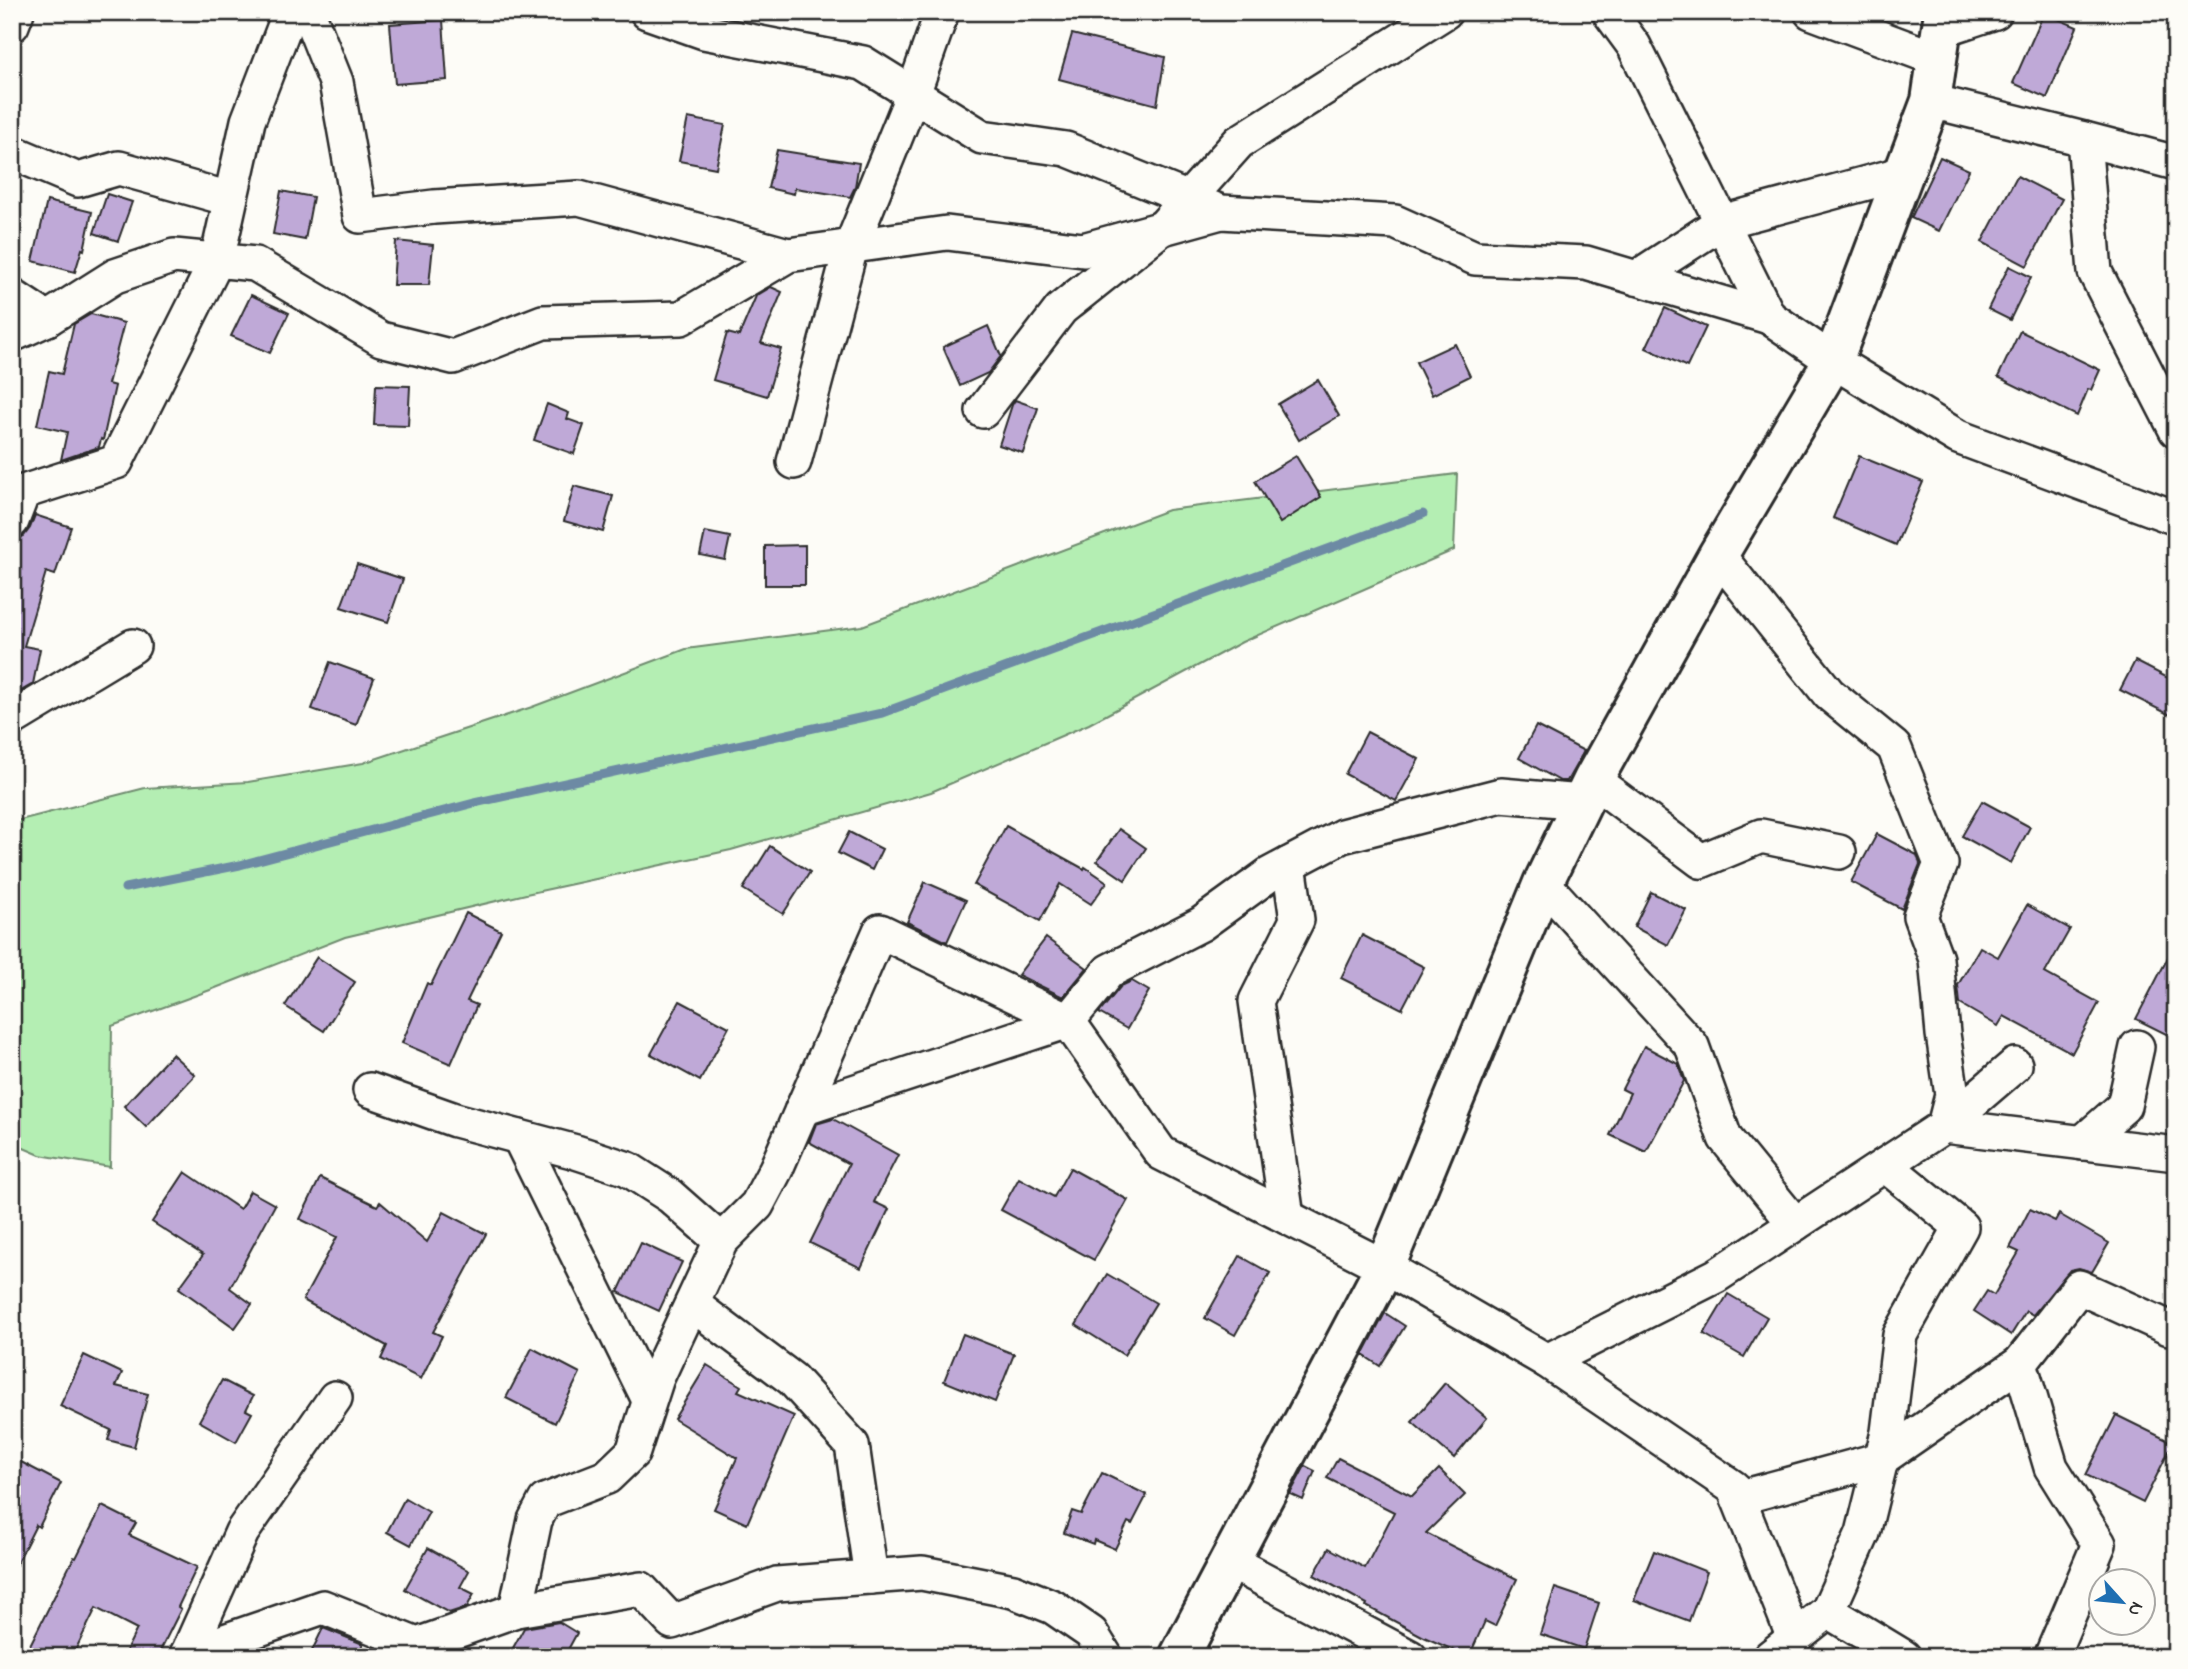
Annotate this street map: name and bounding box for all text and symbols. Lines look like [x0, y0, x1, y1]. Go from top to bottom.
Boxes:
north arrow [2086, 1568, 2156, 1638]
text: N [2120, 1597, 2150, 1621]

